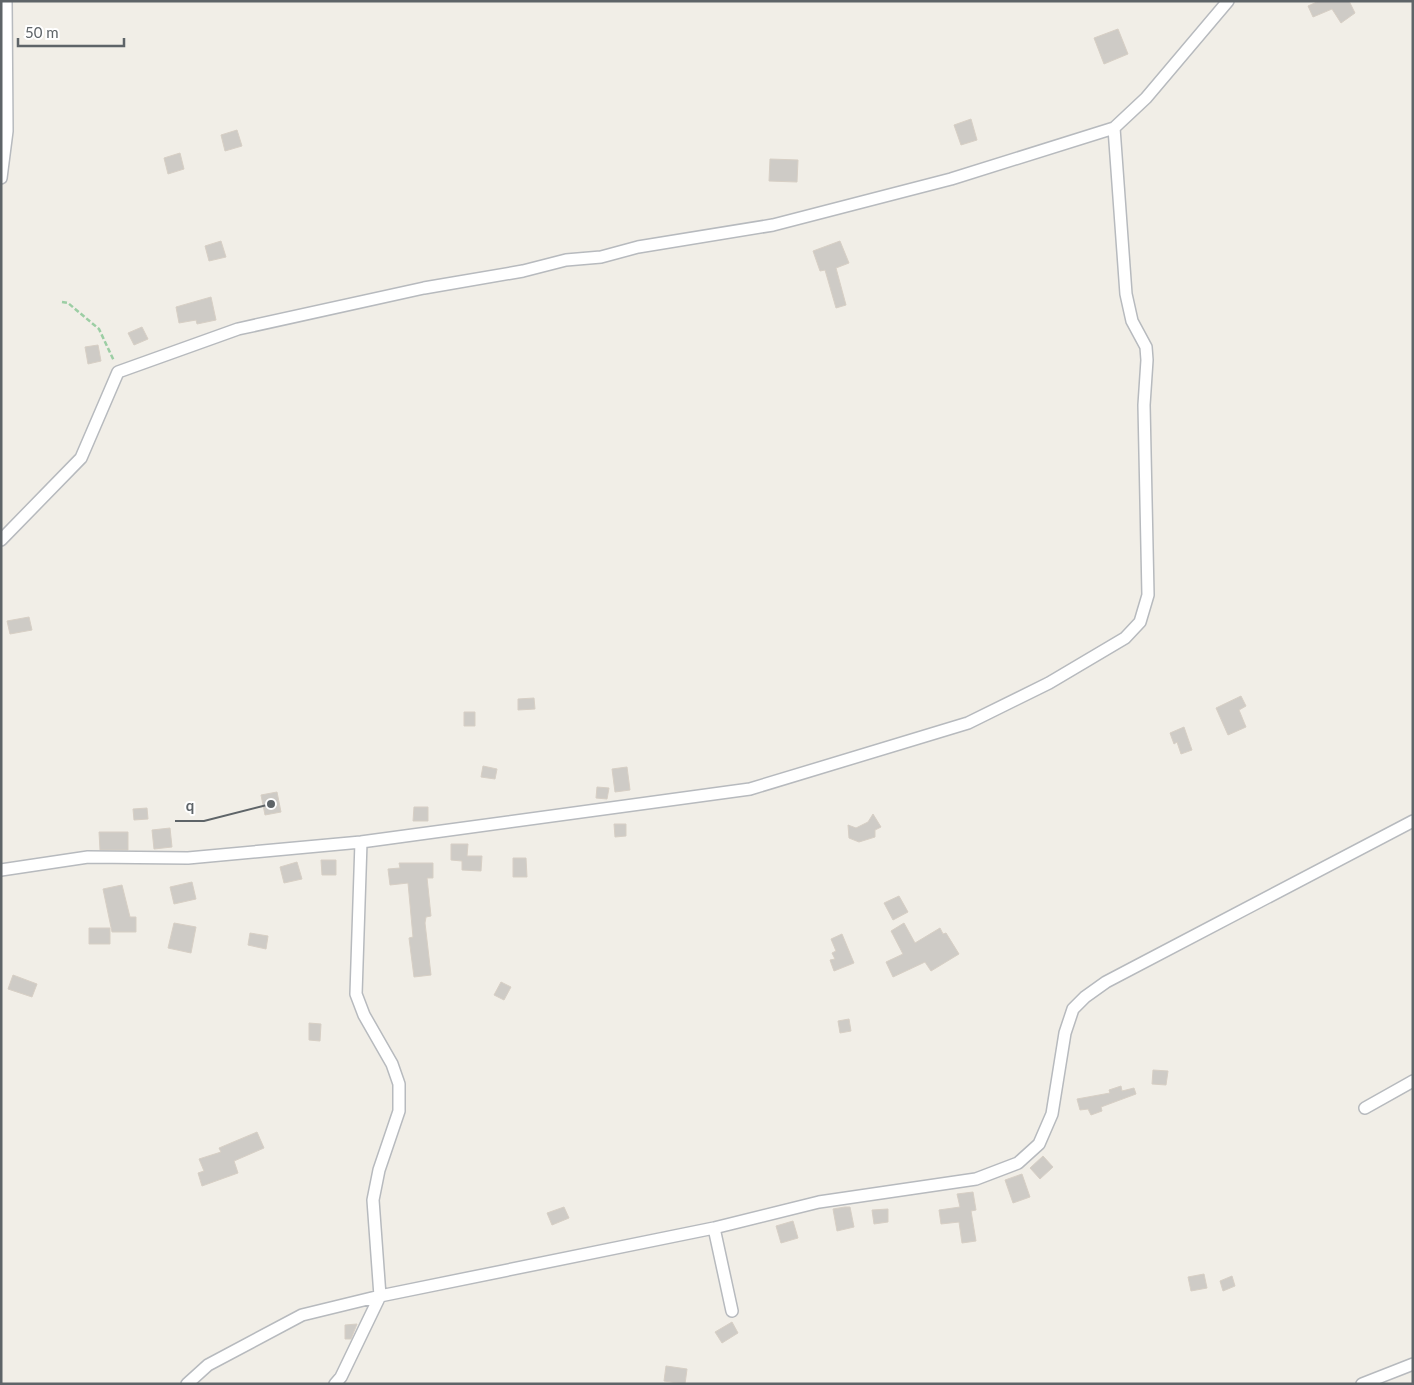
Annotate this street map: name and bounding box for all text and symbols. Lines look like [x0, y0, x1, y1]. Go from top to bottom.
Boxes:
scale bar [18, 15, 124, 47]
text: 50 m [25, 23, 59, 41]
callout: q [175, 791, 204, 821]
text: q [186, 796, 194, 814]

